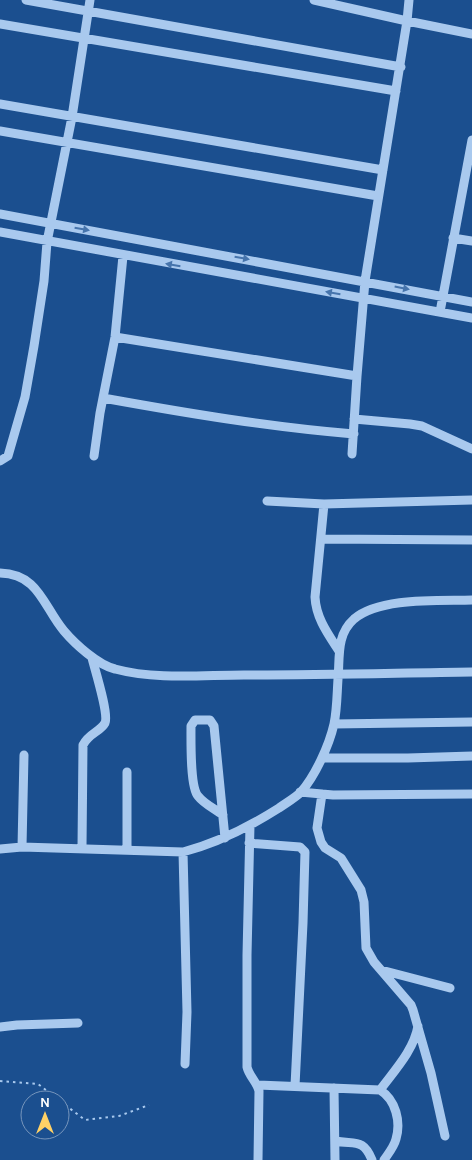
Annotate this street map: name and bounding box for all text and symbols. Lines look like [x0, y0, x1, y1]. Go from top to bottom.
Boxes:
one-way arrow [75, 225, 91, 233]
one-way arrow [235, 255, 251, 263]
one-way arrow [164, 260, 180, 268]
one-way arrow [394, 284, 410, 292]
one-way arrow [324, 289, 340, 297]
north arrow [20, 1090, 70, 1140]
text: N [40, 1094, 50, 1111]

